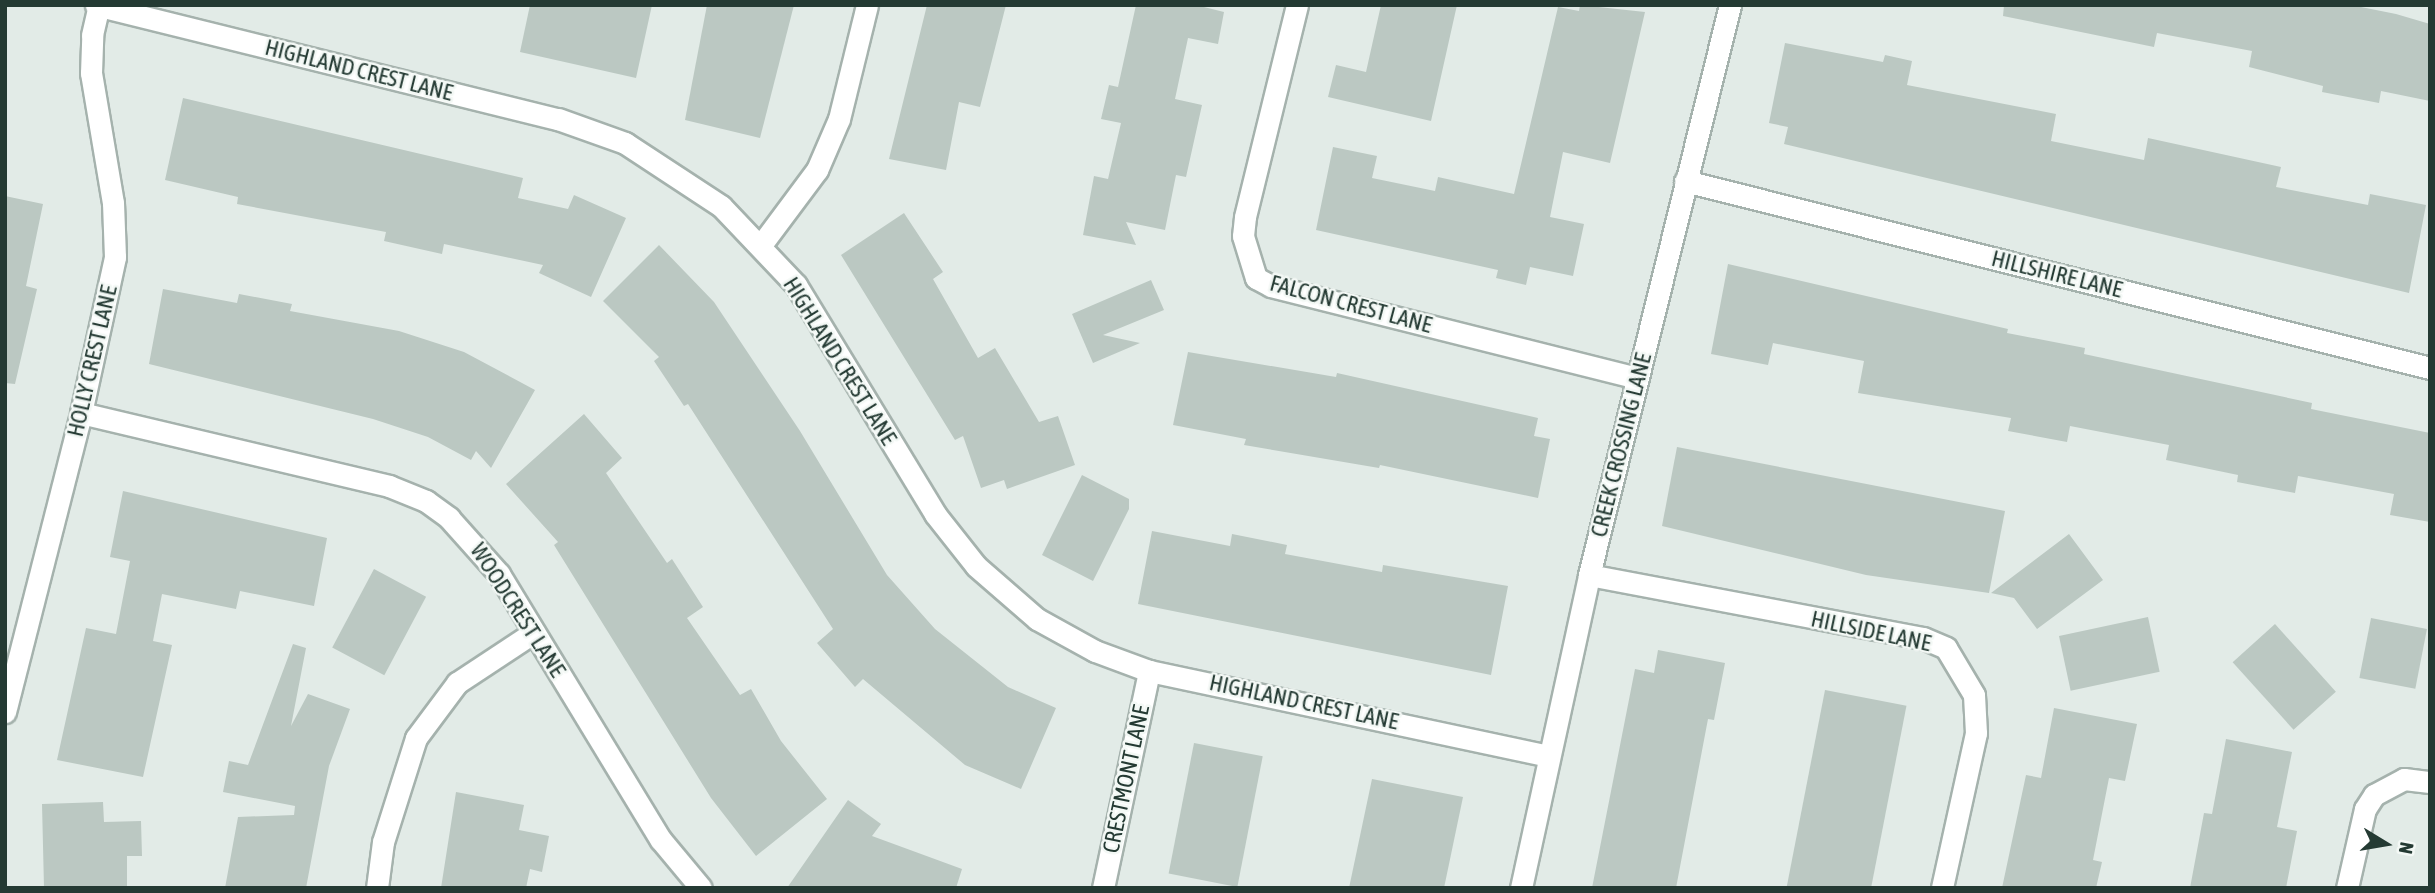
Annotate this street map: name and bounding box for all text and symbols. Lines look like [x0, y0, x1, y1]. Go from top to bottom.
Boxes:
street label: HIGHLAND CREST LANE [262, 33, 456, 107]
street label: HILLSHIRE LANE [1989, 244, 2125, 304]
street label: FALCON CREST LANE [1267, 269, 1435, 339]
street label: HIGHLAND CREST LANE [777, 272, 903, 450]
street label: HOLLY CREST LANE [61, 283, 123, 439]
street label: CREEK CROSSING LANE [1585, 350, 1657, 540]
street label: WOODCREST LANE [464, 538, 572, 682]
street label: HILLSIDE LANE [1809, 605, 1933, 657]
street label: HIGHLAND CREST LANE [1207, 668, 1401, 736]
street label: CRESTMONT LANE [1097, 702, 1155, 856]
north arrow [2351, 809, 2421, 879]
text: N [2395, 840, 2418, 856]

